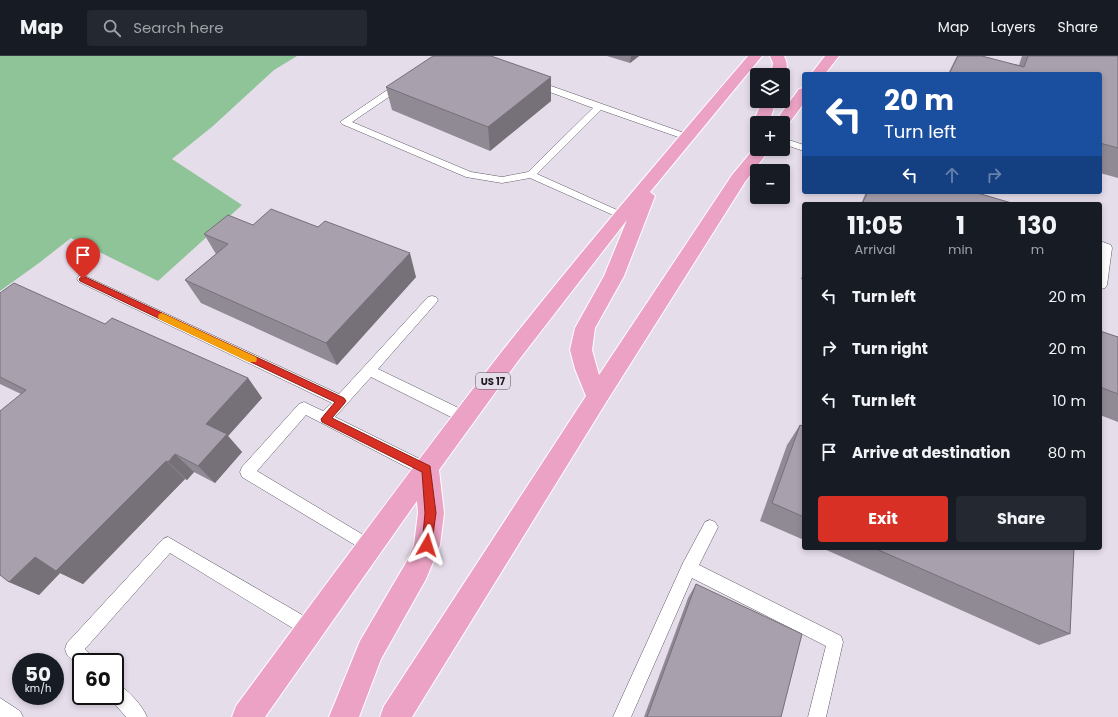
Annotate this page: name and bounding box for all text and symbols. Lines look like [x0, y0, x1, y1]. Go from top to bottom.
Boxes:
search box [87, 10, 367, 46]
text: Map [20, 14, 63, 41]
icon: search [101, 17, 123, 39]
text: Search here [133, 17, 224, 38]
text: Map [938, 17, 969, 37]
text: Layers [991, 17, 1035, 37]
text: Share [1057, 17, 1098, 37]
map controls [750, 68, 790, 204]
button: layers [750, 68, 790, 108]
text: 20 m [884, 81, 954, 120]
icon: left [818, 88, 870, 140]
button: + [750, 116, 790, 156]
text: Turn left [884, 119, 956, 144]
button: − [750, 164, 790, 204]
icon: left [899, 164, 921, 186]
icon: ahead [941, 164, 963, 186]
icon: right [983, 164, 1005, 186]
text: 11:05 [847, 209, 903, 242]
text: 1 [956, 209, 965, 242]
text: 130 [1018, 209, 1057, 242]
pin [66, 238, 100, 279]
text: Arrival [855, 240, 895, 259]
text: min [948, 240, 973, 259]
text: m [1031, 240, 1044, 259]
icon: arrive [72, 244, 94, 266]
icon: left [818, 285, 840, 307]
text: Turn left [852, 286, 916, 307]
text: 20 m [1048, 286, 1086, 307]
icon: right [818, 337, 840, 359]
text: Turn right [852, 338, 928, 359]
text: 20 m [1048, 338, 1086, 359]
road number: US 17 [476, 373, 510, 389]
icon: left [818, 389, 840, 411]
text: Turn left [852, 390, 916, 411]
text: 10 m [1052, 390, 1086, 411]
icon: arrive [818, 441, 840, 463]
text: Arrive at destination [852, 442, 1010, 463]
text: 80 m [1048, 442, 1086, 463]
button: Exit [818, 496, 948, 542]
button: Share [956, 496, 1086, 542]
position arrow [406, 524, 448, 566]
speed limit sign: 60 [72, 653, 124, 705]
text: 50 [25, 660, 51, 688]
text: km/h [25, 681, 51, 696]

